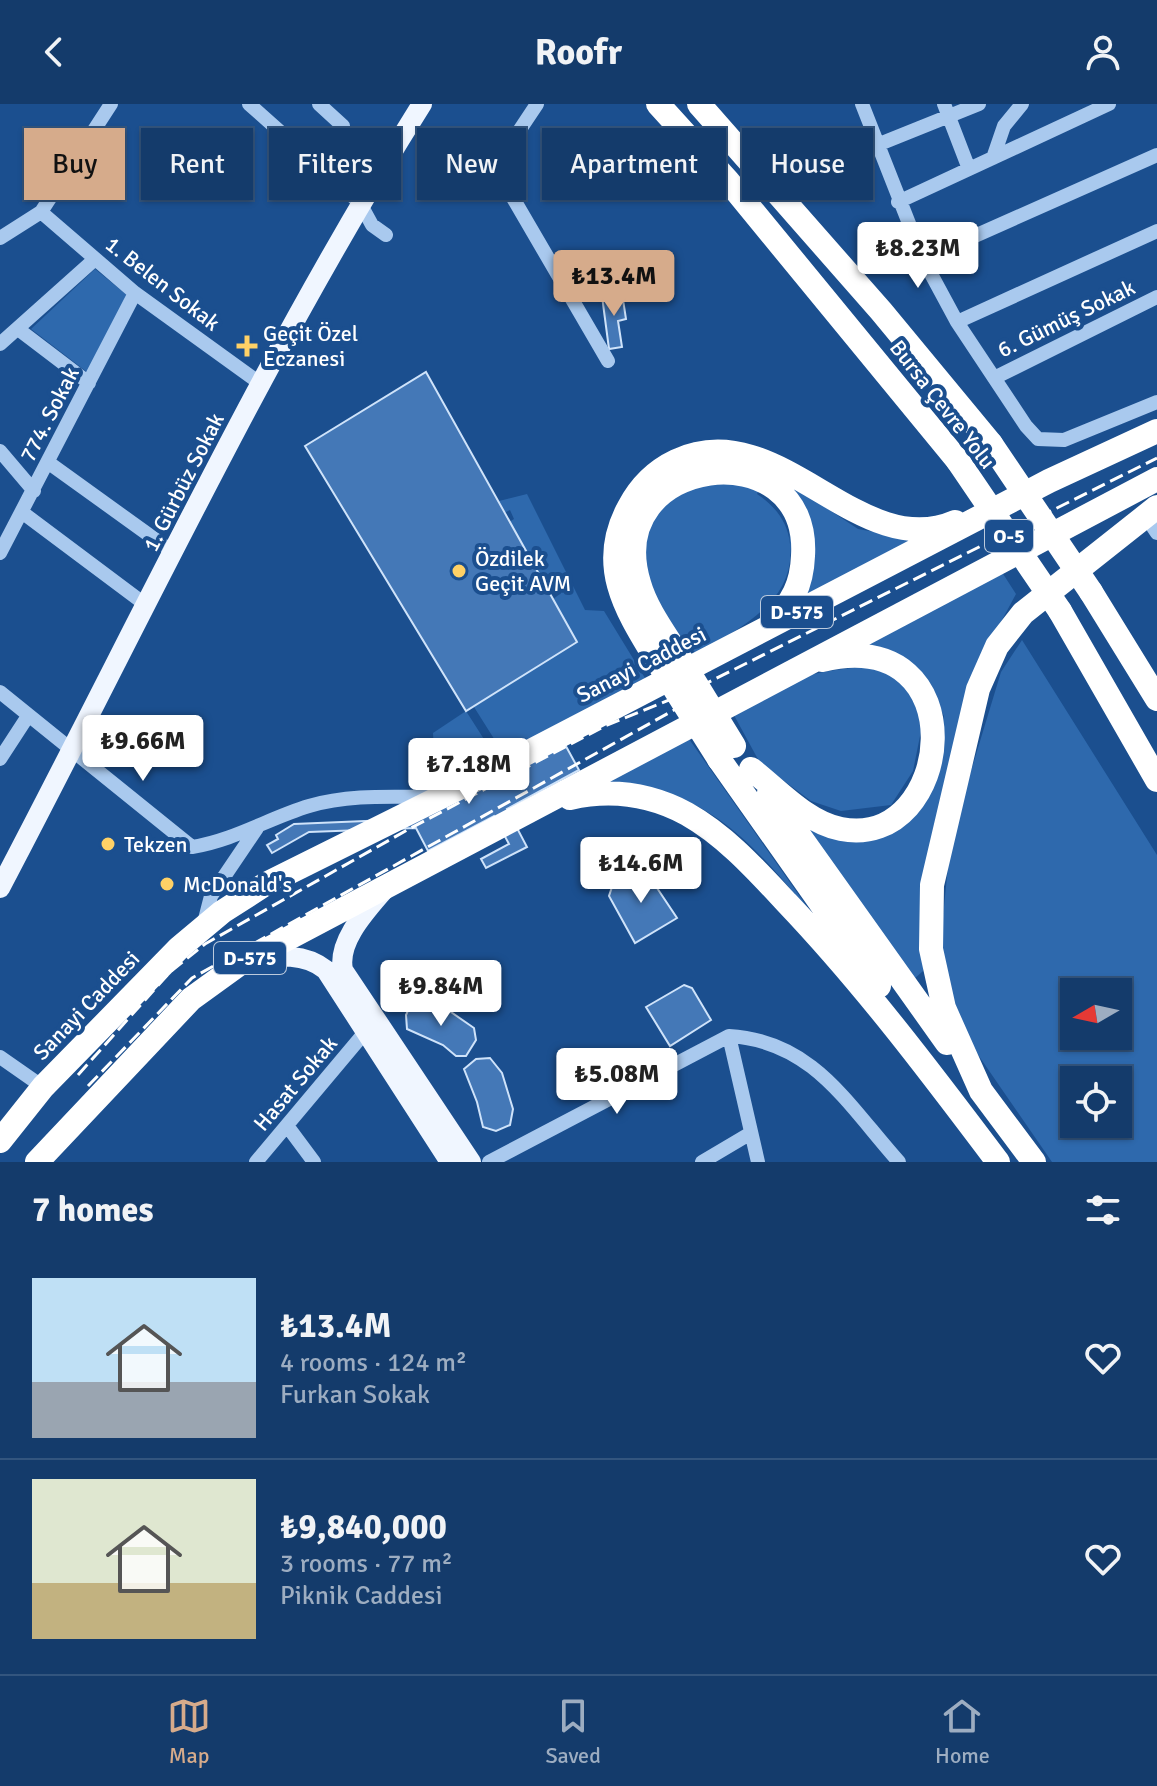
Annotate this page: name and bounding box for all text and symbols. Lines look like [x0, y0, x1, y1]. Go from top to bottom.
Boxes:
icon: back [32, 30, 76, 74]
text: Roofr [535, 30, 622, 75]
icon: person [1081, 30, 1125, 74]
chip: Buy [24, 128, 125, 200]
chip: Rent [141, 128, 253, 200]
chip: Filters [269, 128, 401, 200]
chip: New [417, 128, 526, 200]
chip: Apartment [542, 128, 726, 200]
chip: House [742, 128, 873, 200]
pin: ₺8.23M [853, 222, 983, 290]
street label: 1. Belen Sokak [100, 230, 225, 336]
text: ₺8.23M [875, 232, 961, 264]
pin: ₺13.4M [549, 250, 679, 318]
text: ₺13.4M [571, 260, 657, 292]
street label: 6. Gümüş Sokak [993, 274, 1139, 363]
place label: Geçit Özel Eczanesi [263, 320, 358, 372]
street label: Bursa Çevre Yolu [884, 335, 1001, 474]
marker: Geçit Özel Eczanesi [238, 337, 256, 355]
street label: 774. Sokak [14, 362, 85, 466]
street label: 1. Gürbüz Sokak [137, 408, 230, 556]
road number: O-5 [985, 520, 1033, 552]
place label: Özdilek Geçit AVM [475, 545, 571, 597]
marker: Özdilek Geçit AVM [450, 562, 468, 580]
road number: D-575 [761, 596, 833, 628]
street label: Sanayi Caddesi [572, 620, 710, 709]
pin: ₺9.66M [78, 715, 208, 783]
text: ₺9.66M [100, 725, 186, 757]
pin: ₺7.18M [404, 738, 534, 806]
text: ₺7.18M [426, 748, 512, 780]
place label: Tekzen [124, 831, 188, 858]
marker: Tekzen [99, 835, 117, 853]
pin: ₺14.6M [576, 837, 706, 905]
text: ₺14.6M [598, 847, 684, 879]
place label: McDonald's [183, 871, 292, 898]
marker: McDonald's [158, 875, 176, 893]
road number: D-575 [214, 942, 286, 974]
street label: Sanayi Caddesi [27, 945, 145, 1066]
pin: ₺9.84M [376, 960, 506, 1028]
text: ₺9.84M [398, 970, 484, 1002]
north arrow [1060, 978, 1132, 1050]
map controls [1060, 978, 1132, 1138]
street label: Hasat Sokak [248, 1030, 343, 1136]
pin: ₺5.08M [552, 1048, 682, 1116]
text: ₺5.08M [574, 1058, 660, 1090]
button: locate [1060, 1066, 1132, 1138]
icon: filters [1081, 1188, 1125, 1232]
text: 7 homes [32, 1189, 153, 1231]
text: ₺13.4M [280, 1305, 392, 1347]
icon: home [96, 1310, 192, 1406]
icon: heart [1081, 1336, 1125, 1380]
text: 4 rooms · 124 m² [280, 1347, 467, 1379]
text: Furkan Sokak [280, 1379, 430, 1411]
text: ₺9,840,000 [280, 1506, 447, 1548]
icon: home [96, 1511, 192, 1607]
icon: heart [1081, 1537, 1125, 1581]
text: 3 rooms · 77 m² [280, 1548, 453, 1580]
text: Piknik Caddesi [280, 1580, 442, 1612]
tab: Map [167, 1694, 211, 1769]
tab: Saved [545, 1694, 601, 1769]
tab: Home [935, 1694, 990, 1769]

